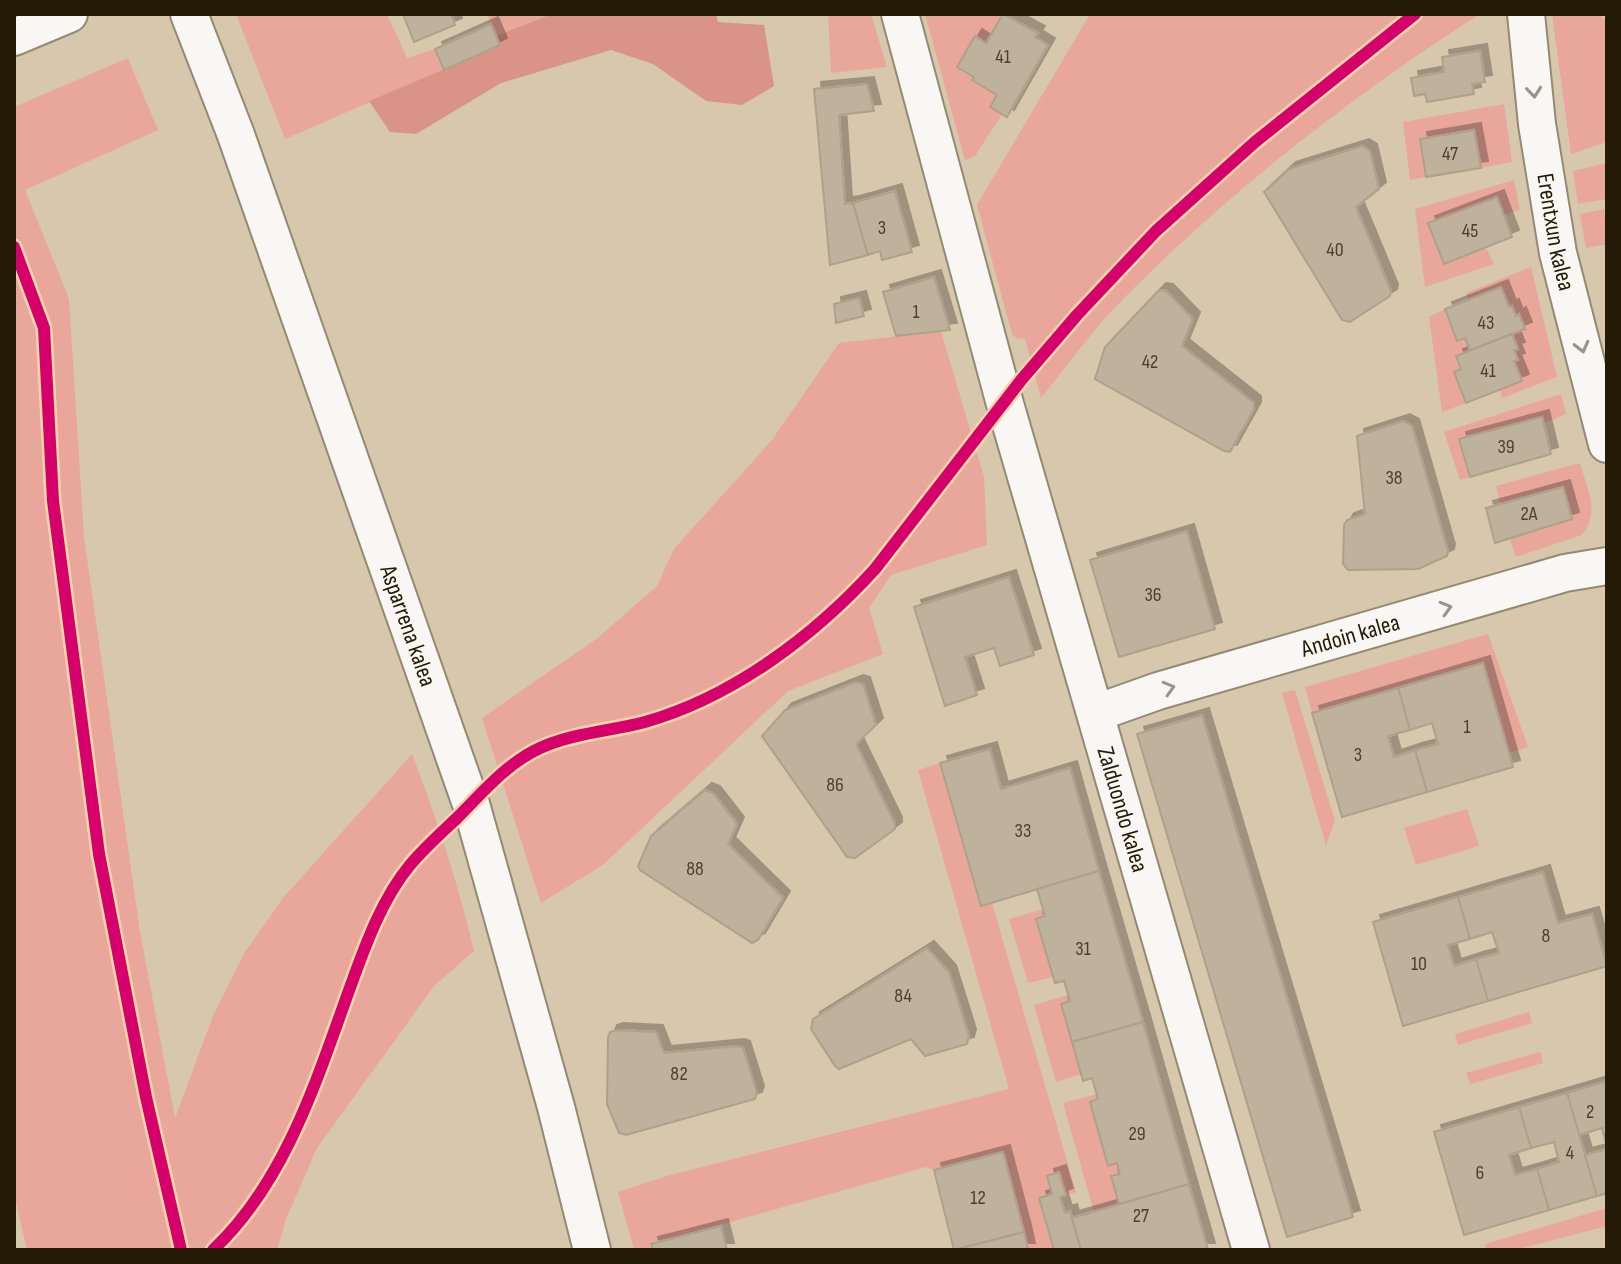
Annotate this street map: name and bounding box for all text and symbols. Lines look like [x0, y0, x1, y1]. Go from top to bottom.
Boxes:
house number: 41 [995, 45, 1011, 69]
one-way arrow [1525, 86, 1542, 99]
house number: 47 [1442, 142, 1458, 166]
street label: Erentxun kalea [1530, 171, 1581, 294]
house number: 3 [878, 216, 886, 240]
house number: 45 [1462, 219, 1478, 243]
house number: 40 [1326, 238, 1344, 262]
house number: 1 [913, 300, 920, 324]
house number: 43 [1478, 311, 1494, 335]
one-way arrow [1573, 339, 1590, 353]
house number: 42 [1142, 350, 1158, 374]
house number: 41 [1480, 359, 1496, 383]
house number: 39 [1497, 435, 1515, 459]
house number: 38 [1385, 466, 1403, 490]
house number: 2A [1521, 502, 1538, 526]
street label: Asparrena kalea [373, 561, 443, 690]
house number: 36 [1144, 583, 1162, 607]
one-way arrow [1438, 600, 1452, 617]
street label: Andoin kalea [1297, 608, 1403, 664]
one-way arrow [1162, 681, 1176, 697]
house number: 1 [1464, 715, 1471, 739]
street label: Zalduondo kalea [1090, 743, 1154, 876]
house number: 3 [1354, 743, 1362, 767]
house number: 86 [826, 773, 844, 797]
house number: 33 [1015, 819, 1031, 843]
house number: 88 [686, 857, 704, 881]
house number: 8 [1542, 924, 1550, 948]
house number: 31 [1075, 937, 1091, 961]
house number: 10 [1411, 952, 1427, 976]
house number: 84 [894, 984, 912, 1008]
house number: 82 [670, 1062, 688, 1086]
house number: 2 [1586, 1100, 1594, 1124]
house number: 29 [1128, 1122, 1146, 1146]
house number: 4 [1566, 1141, 1574, 1165]
house number: 6 [1476, 1161, 1484, 1185]
house number: 12 [970, 1186, 986, 1210]
house number: 27 [1133, 1204, 1149, 1228]

